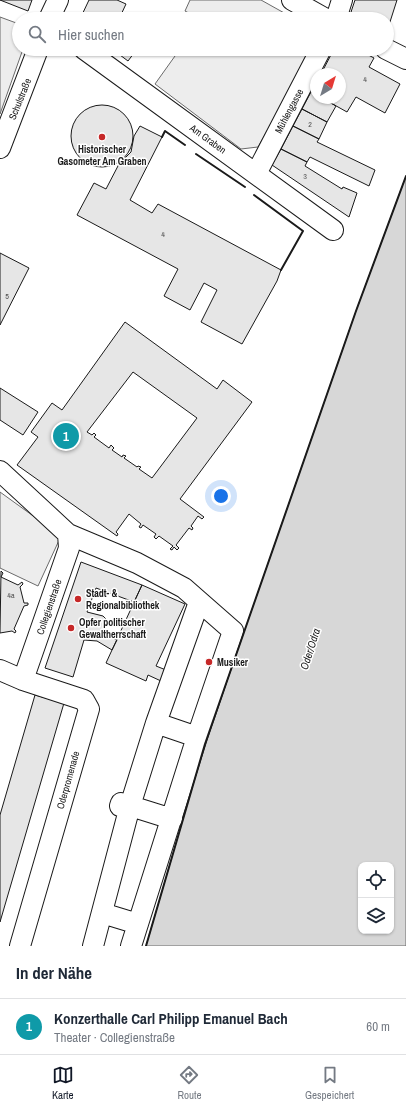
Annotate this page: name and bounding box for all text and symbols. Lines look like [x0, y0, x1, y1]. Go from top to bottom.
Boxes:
search box [12, 12, 394, 56]
icon: search [26, 23, 48, 45]
text: Hier suchen [58, 24, 124, 45]
north arrow [310, 68, 346, 104]
house number: 4 [363, 74, 367, 84]
street label: Schulstraße [6, 76, 34, 122]
street label: Mühlengasse [272, 86, 306, 136]
house number: 2 [308, 119, 312, 129]
street label: Am Graben [186, 121, 229, 157]
marker: Historischer Gasometer Am Graben [97, 132, 107, 142]
place label: Historischer Gasometer Am Graben [57, 143, 147, 168]
house number: 3 [303, 171, 307, 181]
house number: 4 [161, 229, 165, 239]
house number: 5 [5, 291, 9, 301]
pin: 1 [53, 421, 79, 451]
your location [211, 486, 231, 506]
street label: Collegienstraße [33, 577, 65, 636]
place label: Stadt- & Regionalbibliothek [86, 587, 160, 612]
house number: 4a [7, 590, 15, 600]
marker: Stadt- & Regionalbibliothek [73, 594, 83, 604]
place label: Opfer politischer Gewaltherrschaft [79, 616, 146, 641]
marker: Opfer politischer Gewaltherrschaft [66, 623, 76, 633]
water label: Oder/Odra [297, 627, 323, 671]
place label: Musiker [217, 656, 249, 669]
marker: Musiker [204, 657, 214, 667]
street label: Oderpromenade [54, 749, 83, 810]
map controls [358, 862, 394, 934]
button: locate [358, 862, 394, 898]
button: layers [358, 898, 394, 934]
text: In der Nähe [16, 961, 92, 984]
text: Konzerthalle Carl Philipp Emanuel Bach [54, 1008, 288, 1029]
text: 1 [26, 1018, 32, 1035]
text: 60 m [366, 1018, 390, 1035]
text: Theater · Collegienstraße [54, 1029, 175, 1046]
tab: Karte [52, 1064, 74, 1102]
tab: Route [177, 1064, 201, 1102]
tab: Gespeichert [305, 1064, 354, 1102]

